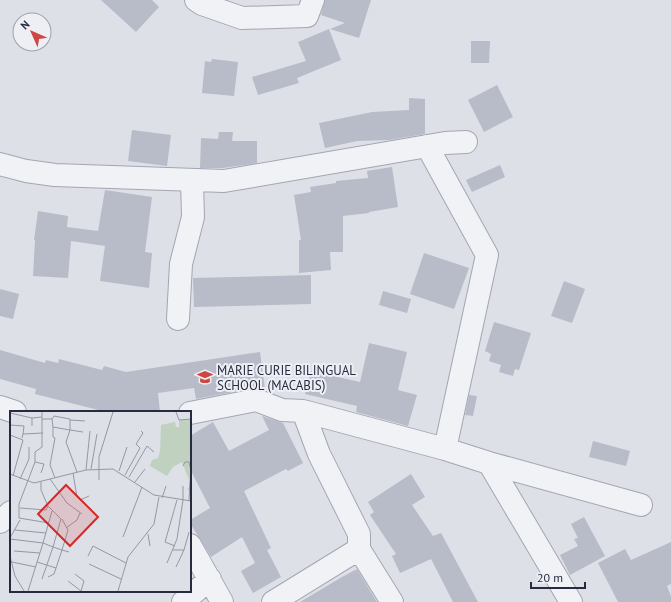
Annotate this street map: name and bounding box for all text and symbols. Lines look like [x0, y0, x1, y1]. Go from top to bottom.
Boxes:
north arrow [12, 12, 52, 52]
text: N [17, 17, 32, 32]
place label: MARIE CURIE BILINGUAL SCHOOL (MACABIS) [217, 362, 356, 394]
school or university icon: MARIE CURIE BILINGUAL SCHOOL (MACABIS) [196, 368, 214, 386]
inset map [10, 411, 191, 592]
scale bar [531, 564, 585, 590]
text: 20 m [537, 570, 563, 585]

